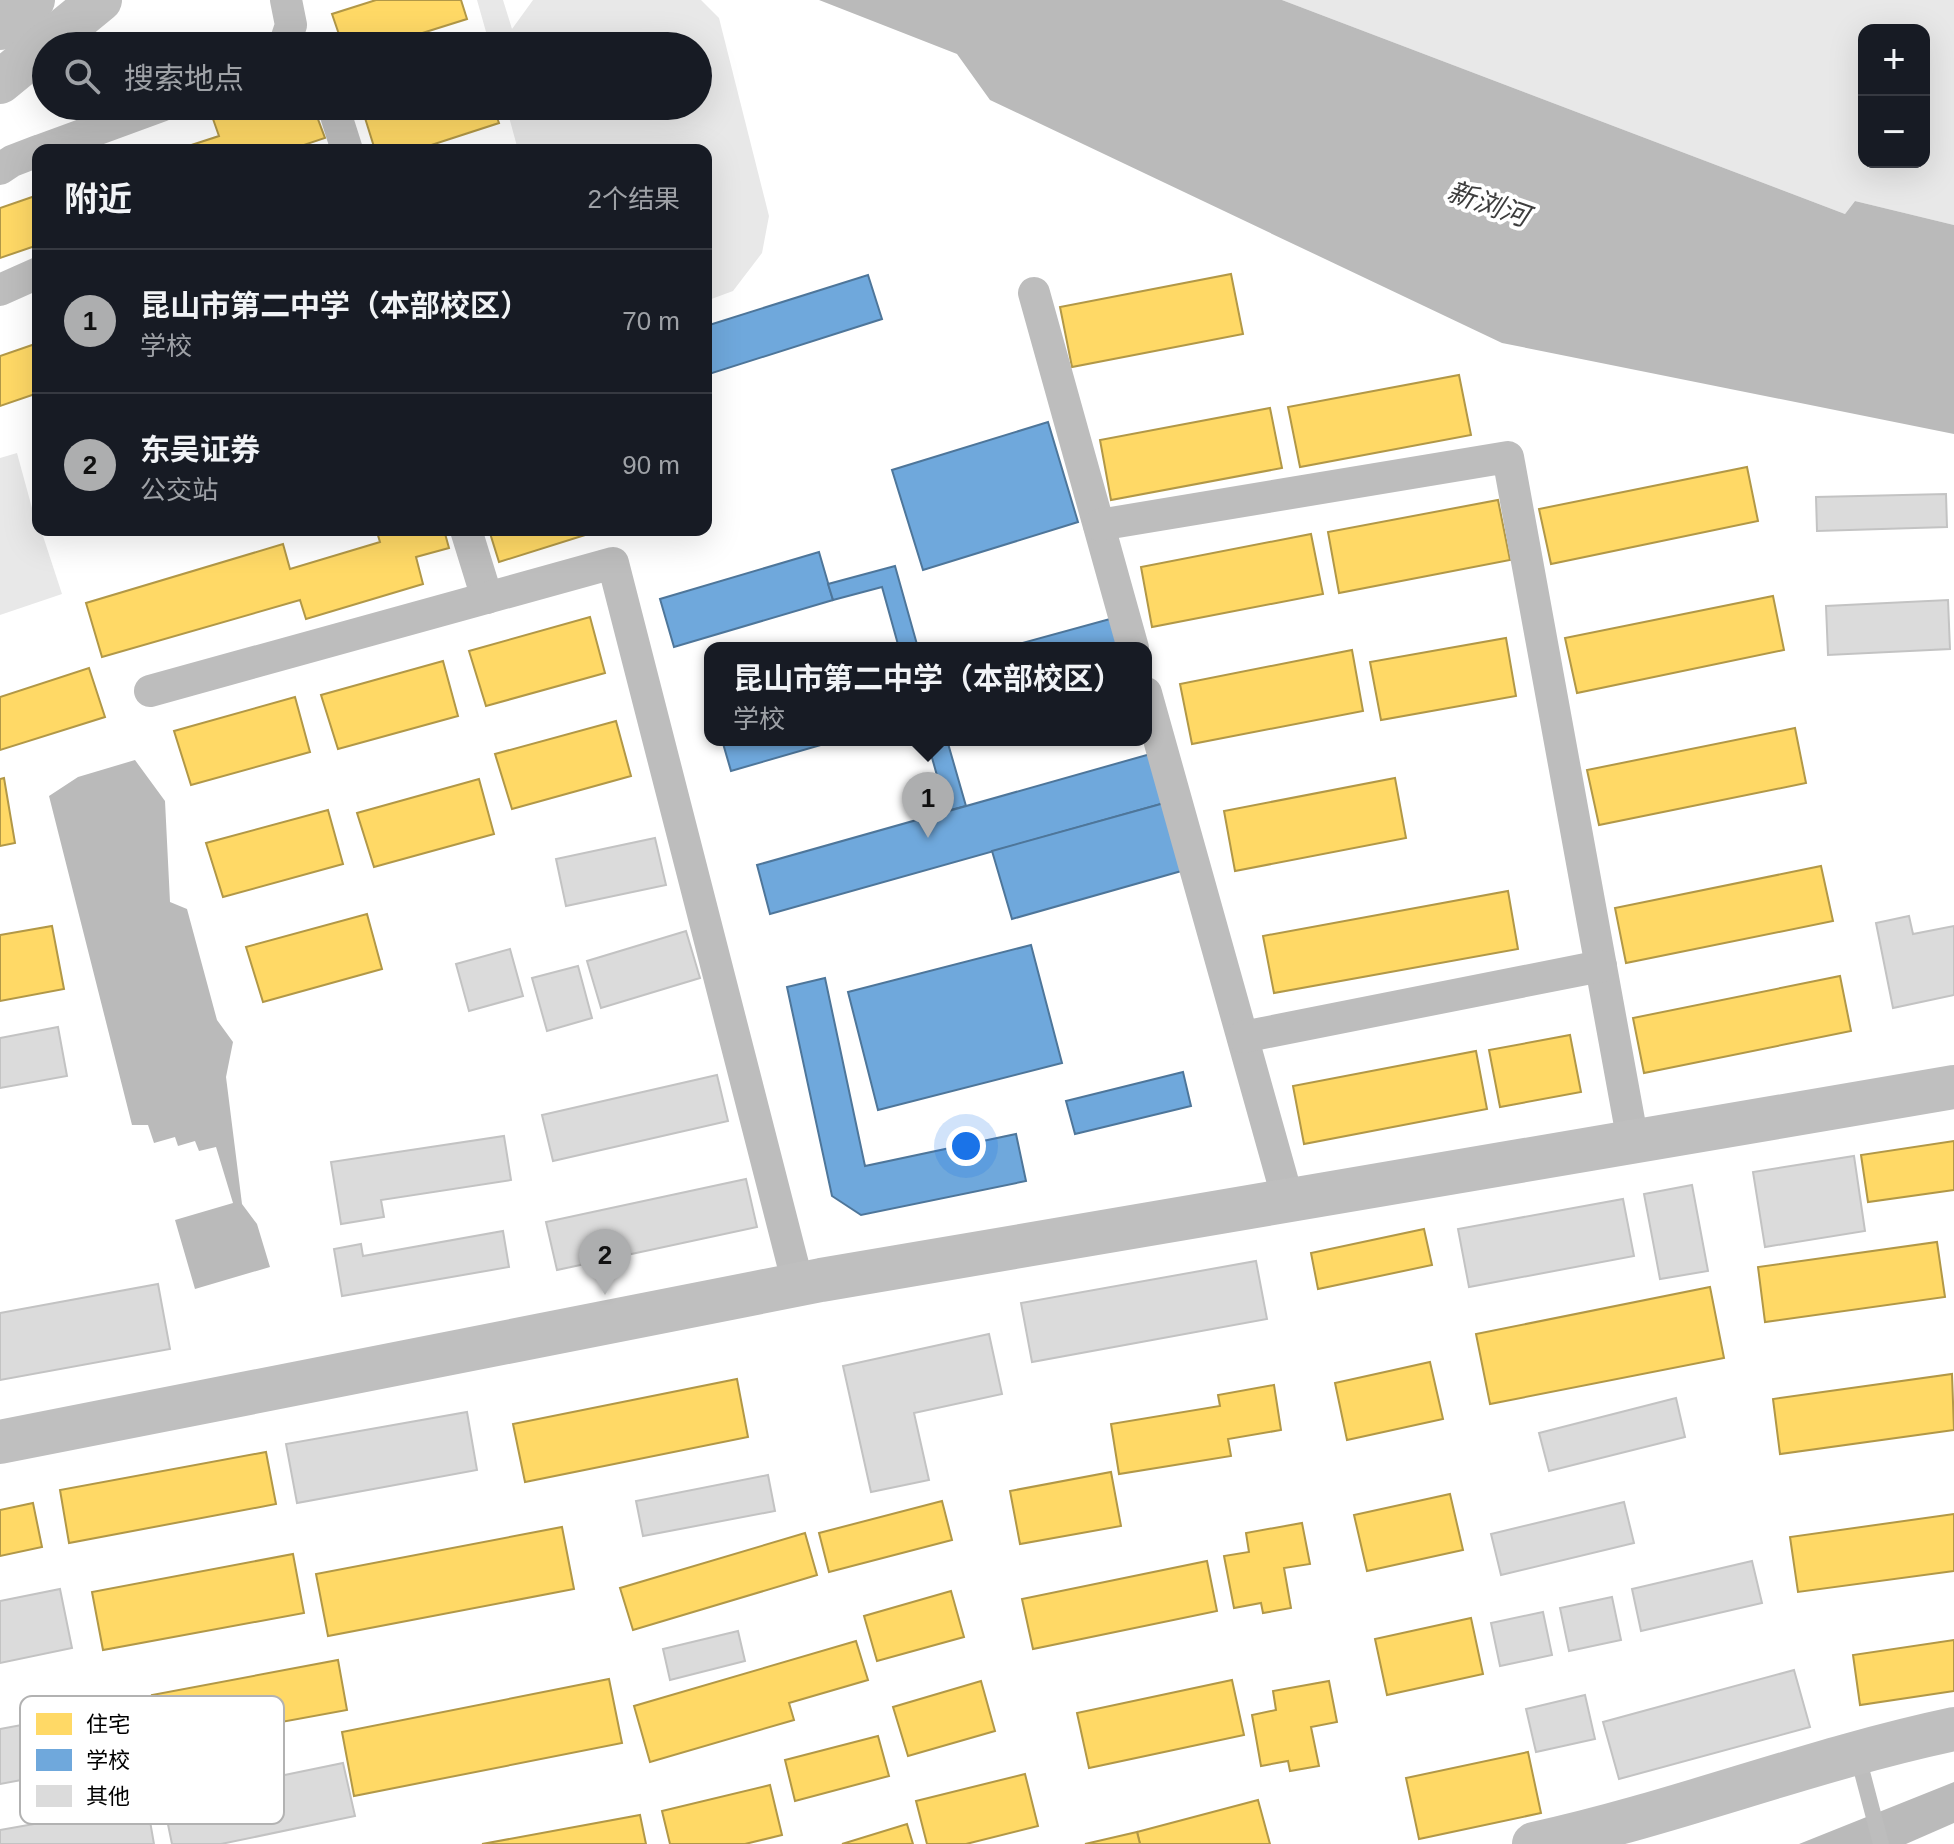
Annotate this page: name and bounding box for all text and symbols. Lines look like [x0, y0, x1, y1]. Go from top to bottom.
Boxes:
map controls [1858, 24, 1930, 168]
button: + [1858, 24, 1930, 96]
search box [32, 32, 712, 120]
icon: search [60, 54, 104, 98]
text: 搜索地点 [124, 62, 244, 95]
button: − [1858, 96, 1930, 168]
water label: 新浏河 [1443, 176, 1537, 234]
text: 附近 [64, 180, 132, 218]
text: 2个结果 [588, 184, 680, 214]
text: 昆山市第二中学（本部校区） [140, 289, 530, 322]
text: 1 [83, 306, 97, 336]
text: 70 m [622, 306, 680, 336]
text: 学校 [140, 331, 192, 361]
text: 东吴证券 [140, 433, 260, 466]
text: 2 [83, 450, 97, 480]
text: 90 m [622, 450, 680, 480]
text: 公交站 [140, 475, 218, 505]
popup [704, 642, 1152, 746]
text: 昆山市第二中学（本部校区） [733, 662, 1123, 695]
text: 学校 [733, 704, 785, 734]
pin: 1 [902, 772, 954, 838]
your location [946, 1126, 986, 1166]
pin: 2 [579, 1229, 631, 1295]
legend [20, 1696, 284, 1824]
text: 住宅 [86, 1712, 130, 1737]
text: 学校 [86, 1748, 130, 1773]
text: 其他 [86, 1784, 130, 1809]

